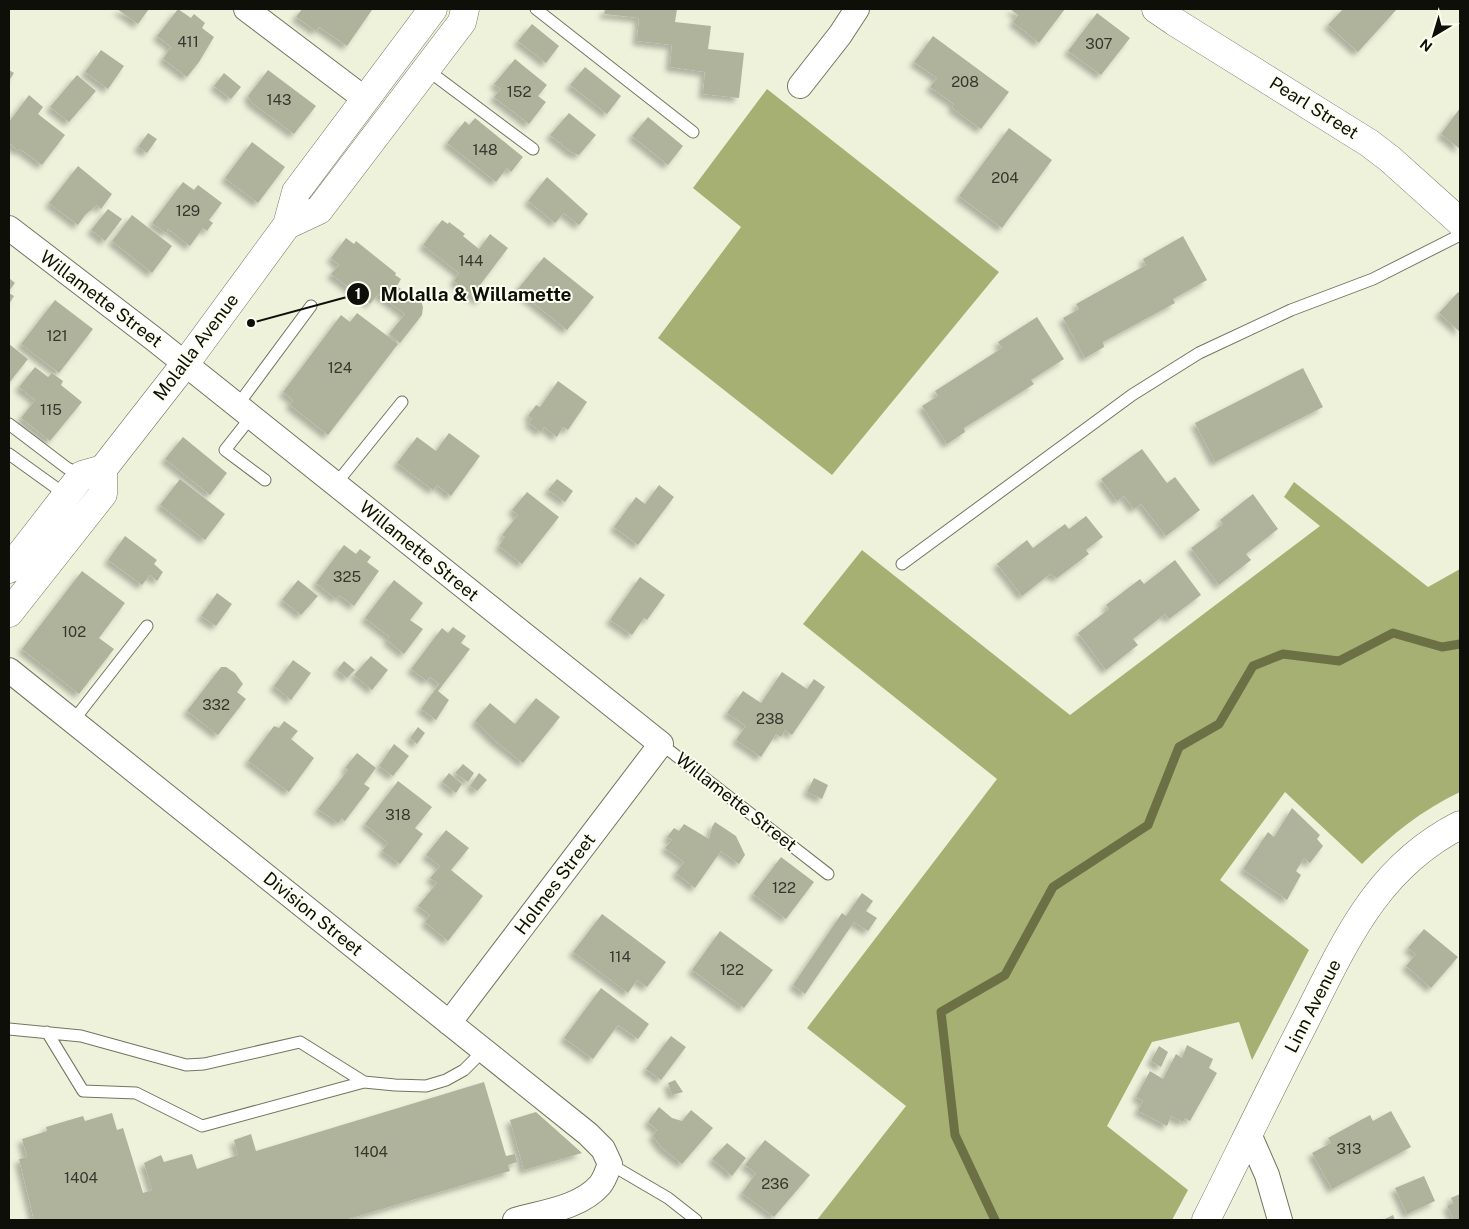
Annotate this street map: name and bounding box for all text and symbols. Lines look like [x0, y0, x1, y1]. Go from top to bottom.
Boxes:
north arrow [1409, 10, 1459, 60]
house number: 411 [177, 33, 199, 50]
house number: 307 [1085, 35, 1113, 52]
text: N [1417, 36, 1435, 55]
street label: Pearl Street [1266, 72, 1363, 143]
house number: 208 [951, 73, 979, 90]
house number: 152 [507, 83, 531, 100]
house number: 143 [267, 91, 291, 108]
house number: 148 [472, 141, 498, 158]
house number: 204 [991, 169, 1019, 186]
house number: 129 [176, 202, 200, 219]
street label: Willamette Street [36, 246, 167, 351]
house number: 144 [459, 252, 483, 269]
callout: Molalla & Willamette [345, 277, 582, 311]
text: Molalla & Willamette [381, 283, 572, 305]
text: 1 [355, 285, 361, 302]
street label: Molalla Avenue [149, 289, 243, 404]
house number: 121 [46, 327, 68, 344]
house number: 124 [328, 359, 352, 376]
house number: 115 [40, 401, 62, 418]
street label: Willamette Street [355, 496, 483, 605]
house number: 325 [333, 568, 361, 585]
house number: 102 [62, 623, 86, 640]
house number: 332 [202, 696, 230, 713]
house number: 238 [756, 710, 784, 727]
street label: Willamette Street [672, 748, 801, 855]
house number: 318 [385, 806, 411, 823]
street label: Holmes Street [510, 829, 599, 938]
street label: Division Street [259, 867, 367, 960]
house number: 122 [772, 879, 796, 896]
house number: 114 [609, 948, 631, 965]
street label: Linn Avenue [1280, 956, 1345, 1056]
house number: 122 [720, 961, 744, 978]
house number: 313 [1336, 1140, 1362, 1157]
house number: 1404 [354, 1143, 388, 1160]
house number: 1404 [64, 1169, 98, 1186]
house number: 236 [761, 1175, 789, 1192]

